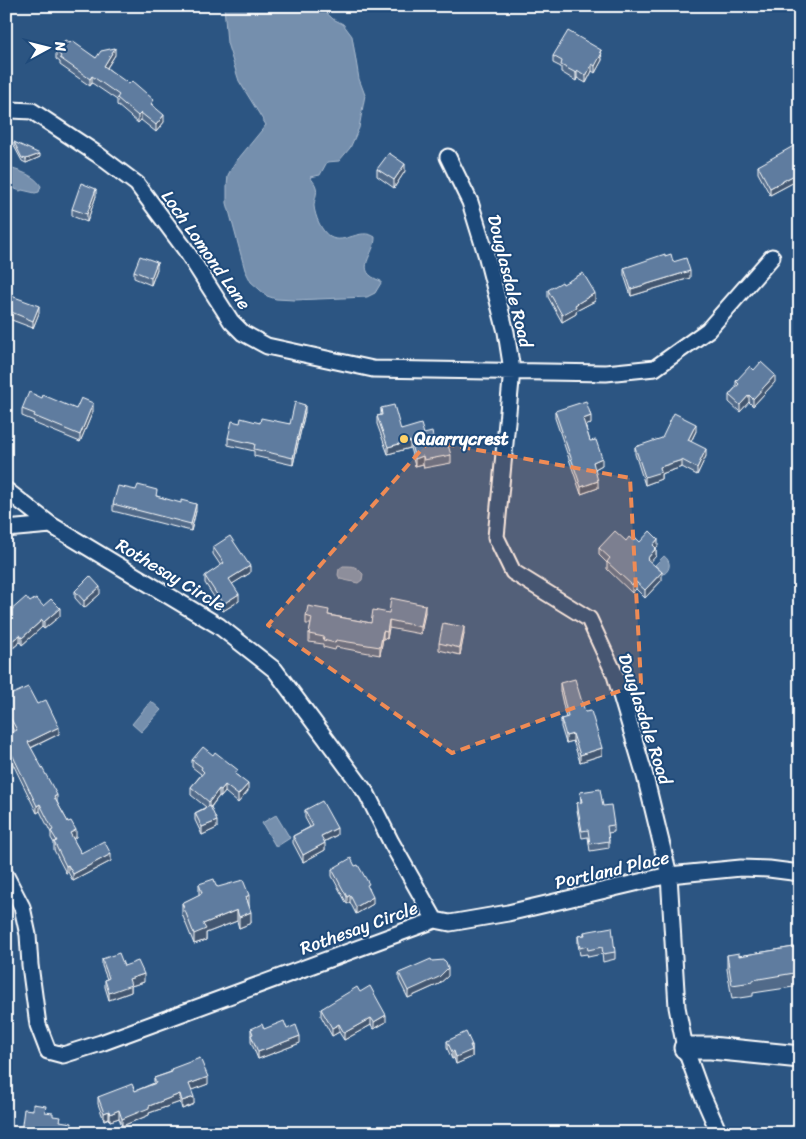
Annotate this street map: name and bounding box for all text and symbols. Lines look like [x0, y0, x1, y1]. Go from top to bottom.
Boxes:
north arrow [22, 22, 72, 72]
text: N [47, 39, 73, 53]
street label: Loch Lomond Lane [152, 183, 260, 317]
street label: Douglasdale Road [478, 211, 542, 352]
place label: Quarrycrest [414, 423, 509, 455]
marker: Quarrycrest [398, 433, 410, 445]
street label: Rothesay Circle [110, 529, 232, 621]
street label: Douglasdale Road [609, 649, 682, 790]
street label: Portland Place [552, 841, 672, 899]
street label: Rothesay Circle [295, 892, 423, 964]

